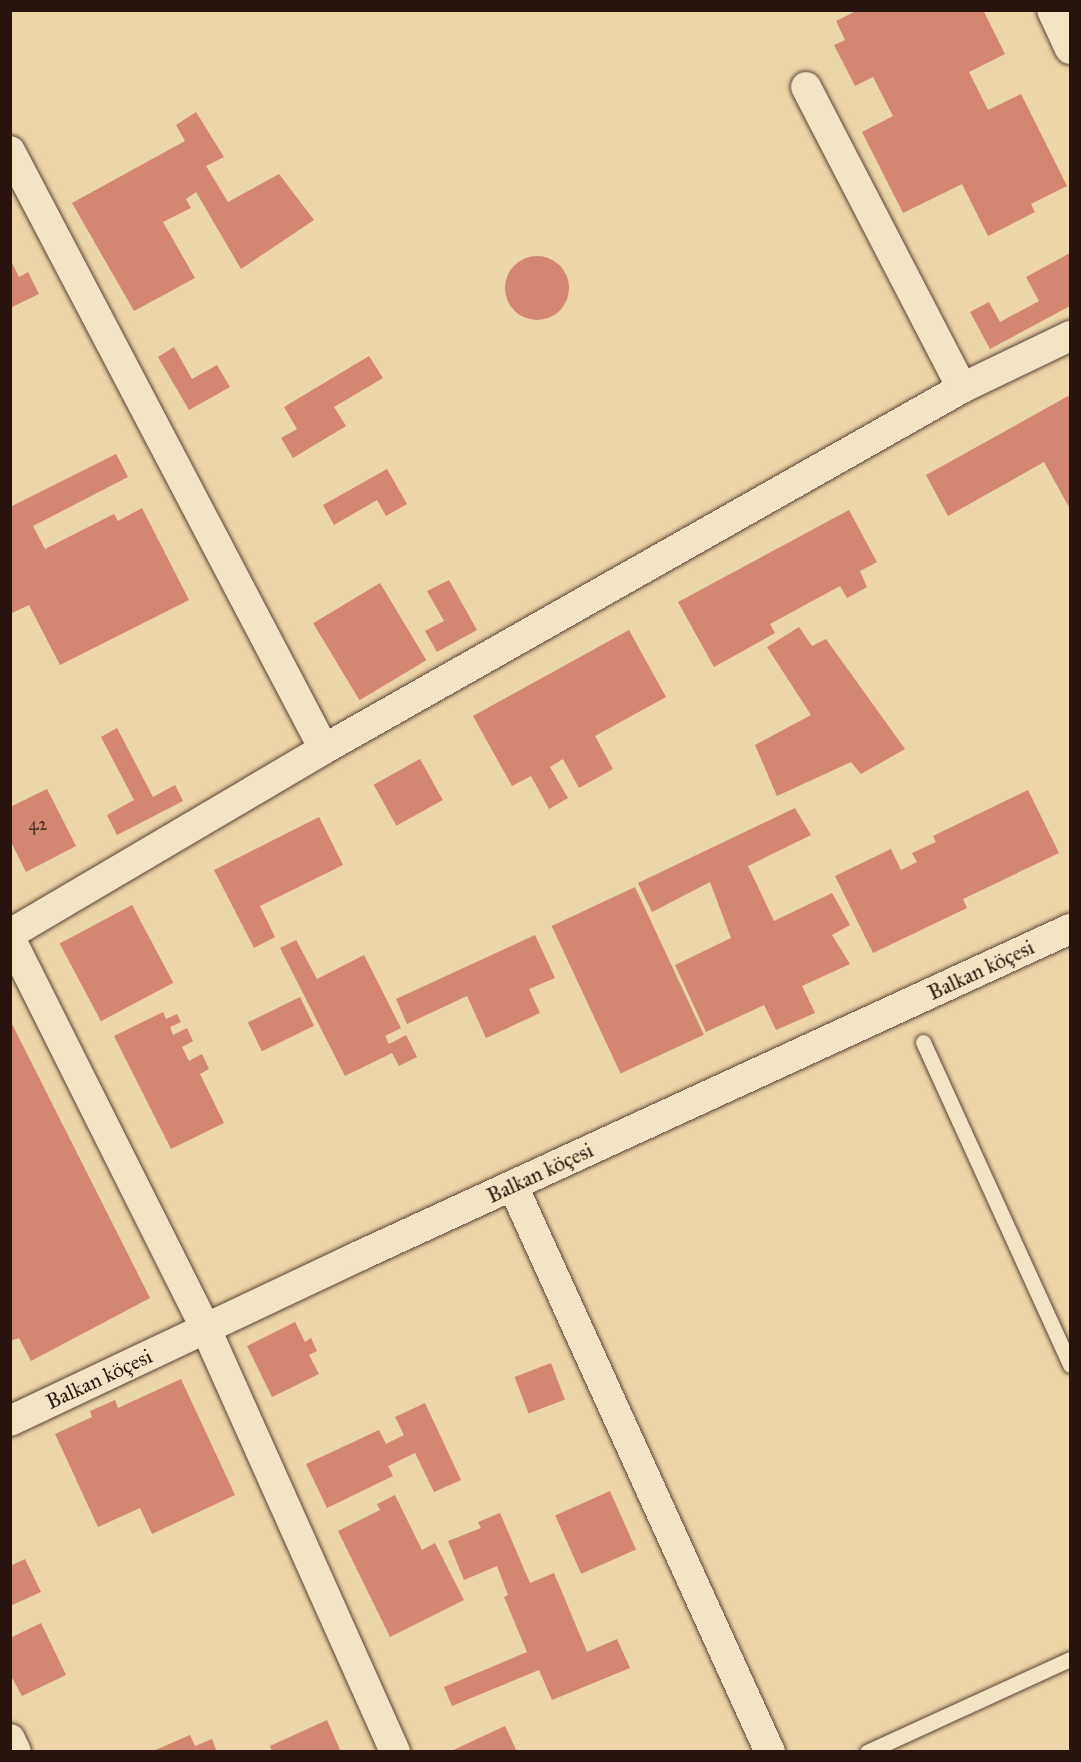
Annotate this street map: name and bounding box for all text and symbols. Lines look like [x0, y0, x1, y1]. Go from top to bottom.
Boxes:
house number: 42 [29, 813, 47, 835]
street label: Balkan köçesi [924, 934, 1038, 1006]
street label: Balkan köçesi [483, 1137, 597, 1209]
street label: Balkan köçesi [42, 1343, 156, 1415]

